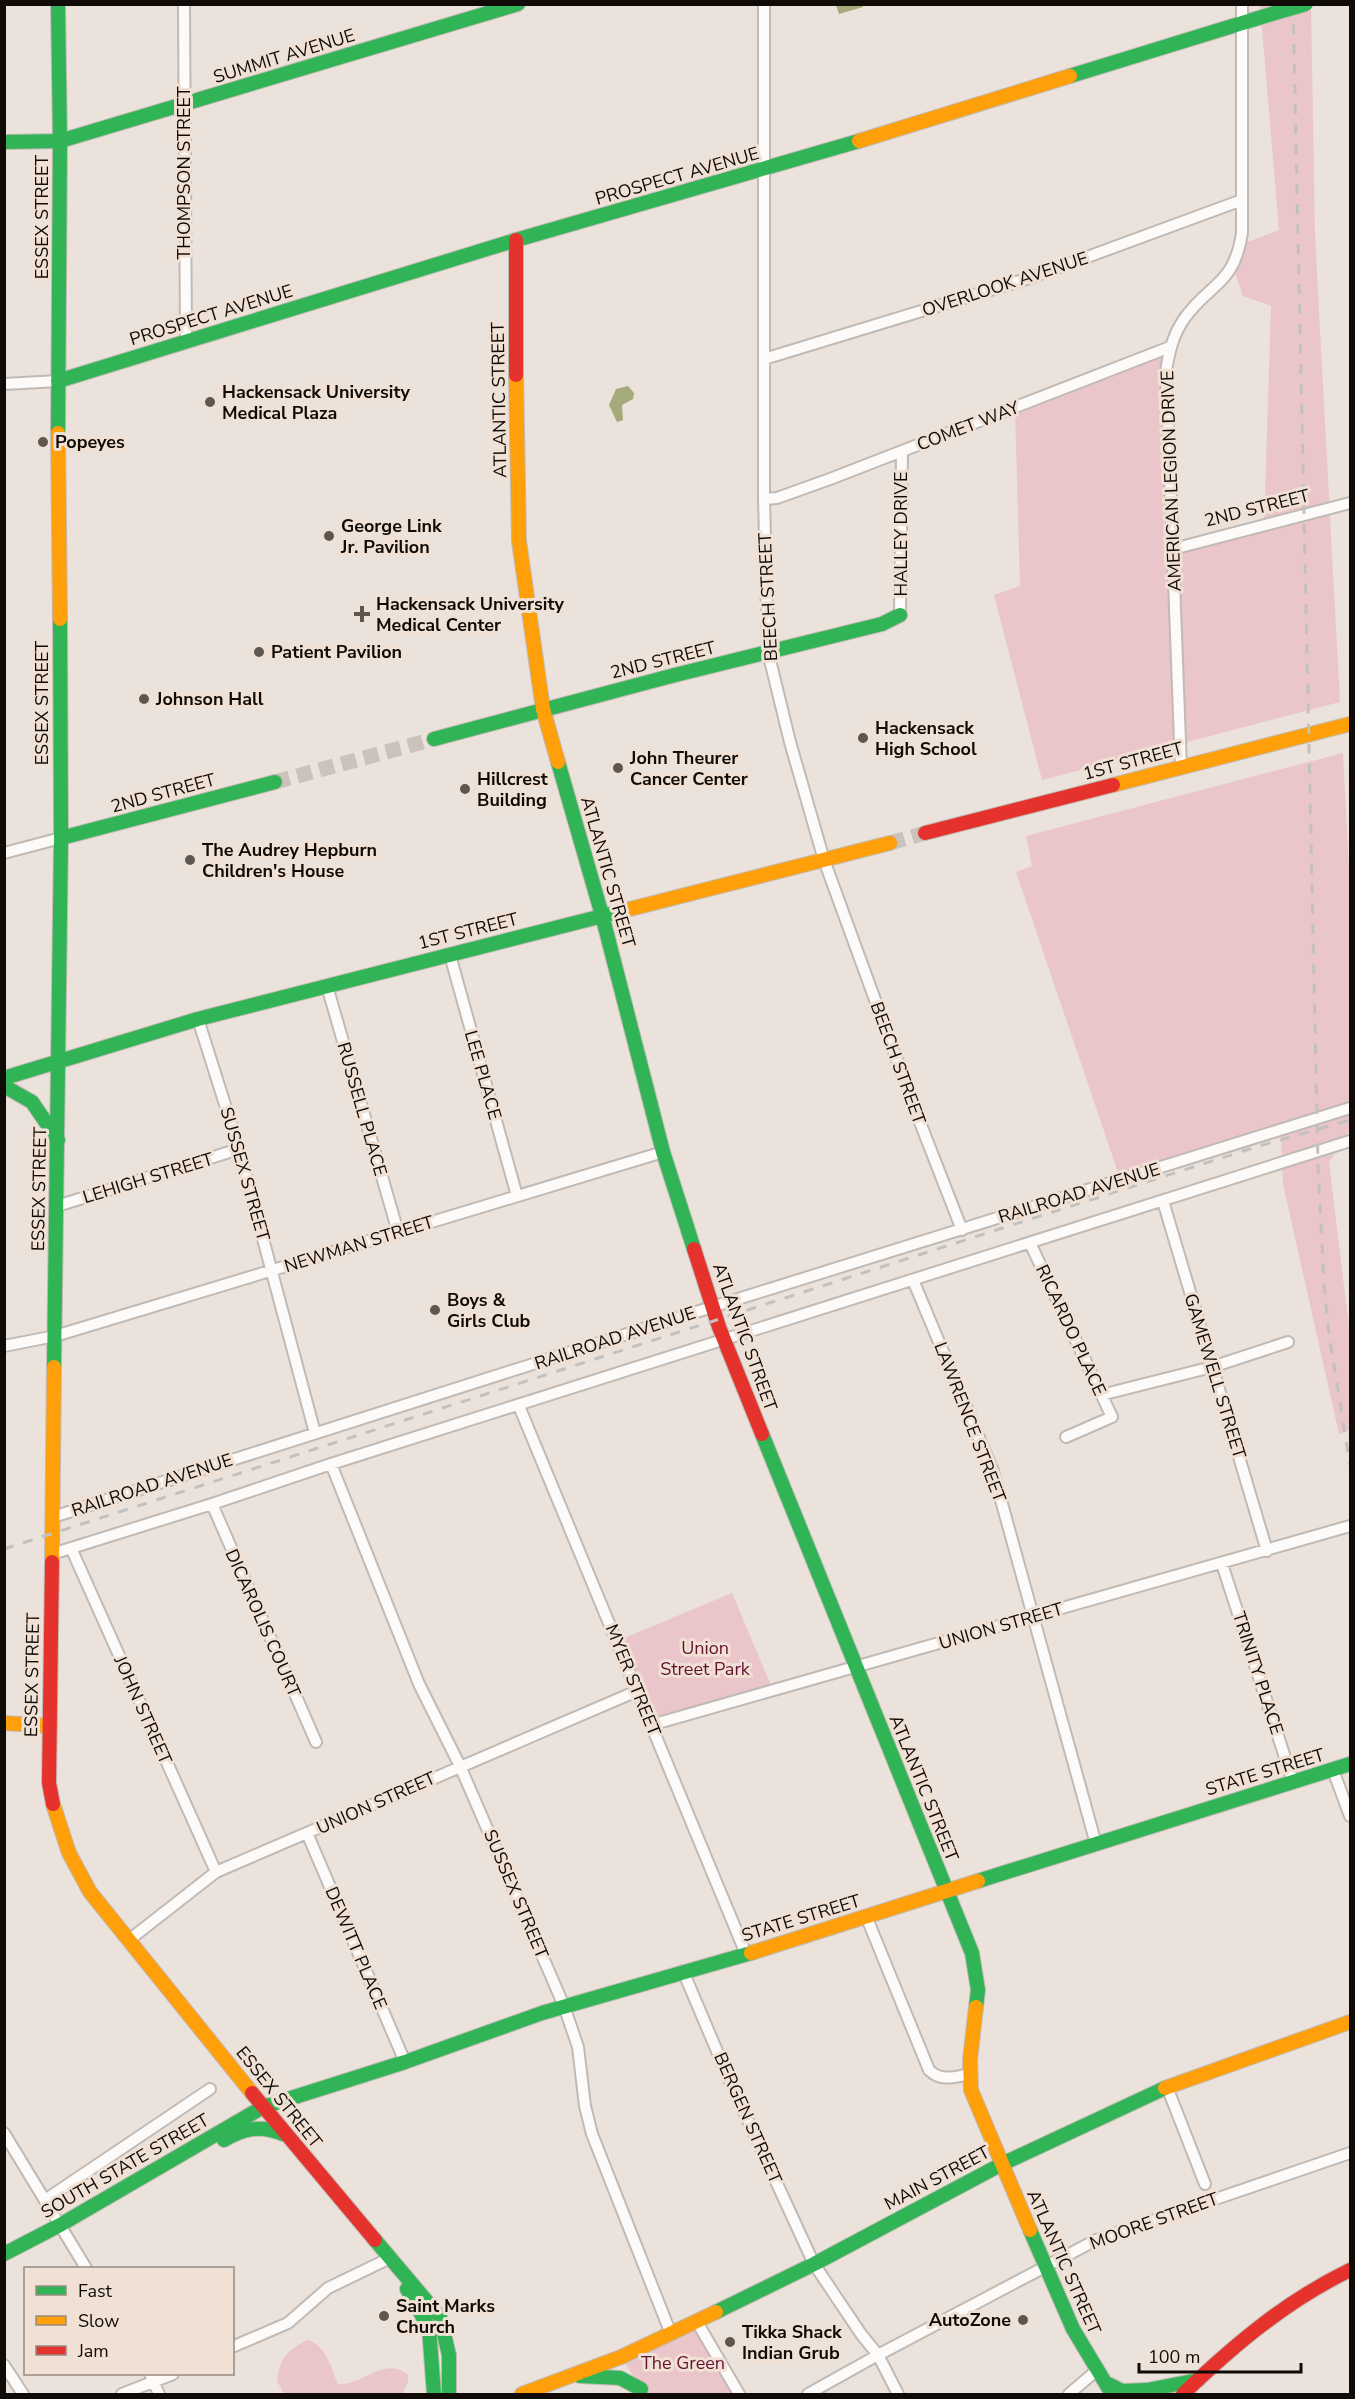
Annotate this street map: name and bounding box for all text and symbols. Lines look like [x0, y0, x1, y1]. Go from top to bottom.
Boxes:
street label: SUMMIT AVENUE [210, 23, 358, 89]
street label: THOMPSON STREET [172, 86, 196, 260]
street label: PROSPECT AVENUE [592, 141, 762, 211]
street label: ESSEX STREET [30, 155, 54, 279]
street label: OVERLOOK AVENUE [919, 246, 1091, 322]
street label: PROSPECT AVENUE [126, 279, 296, 351]
street label: ATLANTIC STREET [486, 322, 512, 478]
street label: AMERICAN LEGION DRIVE [1155, 370, 1187, 592]
place label: Hackensack University Medical Plaza [222, 380, 411, 425]
marker: Hackensack University Medical Plaza [203, 395, 217, 409]
street label: COMET WAY [913, 395, 1023, 457]
place label: Popeyes [55, 430, 125, 454]
marker: Popeyes [36, 435, 50, 449]
street label: HALLEY DRIVE [889, 472, 913, 597]
street label: 2ND STREET [1202, 483, 1312, 533]
place label: George Link Jr. Pavilion [340, 514, 442, 559]
marker: George Link Jr. Pavilion [322, 529, 336, 543]
street label: BEECH STREET [753, 532, 783, 662]
place label: Hackensack University Medical Center [376, 592, 565, 637]
marker: Hackensack University Medical Center [353, 605, 371, 623]
street label: 2ND STREET [608, 635, 718, 685]
place label: Patient Pavilion [271, 640, 402, 664]
street label: ESSEX STREET [30, 641, 54, 765]
marker: Patient Pavilion [252, 645, 266, 659]
place label: Johnson Hall [155, 687, 264, 711]
marker: Johnson Hall [137, 692, 151, 706]
place label: Hackensack High School [875, 716, 977, 761]
marker: Hackensack High School [856, 731, 870, 745]
street label: 1ST STREET [1080, 736, 1186, 786]
place label: John Theurer Cancer Center [629, 746, 748, 791]
marker: John Theurer Cancer Center [611, 761, 625, 775]
street label: 2ND STREET [108, 767, 218, 818]
place label: Hillcrest Building [477, 767, 548, 812]
marker: Hillcrest Building [458, 782, 472, 796]
street label: ATLANTIC STREET [575, 794, 641, 950]
place label: The Audrey Hepburn Children's House [202, 838, 377, 883]
marker: The Audrey Hepburn Children's House [183, 853, 197, 867]
street label: 1ST STREET [415, 907, 521, 955]
street label: BEECH STREET [865, 998, 931, 1128]
street label: LEE PLACE [459, 1028, 507, 1122]
street label: RUSSELL PLACE [331, 1039, 393, 1179]
street label: SUSSEX STREET [214, 1104, 276, 1244]
street label: ESSEX STREET [26, 1126, 52, 1251]
street label: LEHIGH STREET [80, 1147, 216, 1209]
street label: RAILROAD AVENUE [995, 1157, 1163, 1229]
street label: NEWMAN STREET [281, 1210, 437, 1278]
street label: ATLANTIC STREET [707, 1260, 783, 1414]
street label: RICARDO PLACE [1030, 1261, 1112, 1399]
place label: Boys & Girls Club [447, 1288, 531, 1333]
street label: GAMEWELL STREET [1178, 1290, 1252, 1462]
street label: RAILROAD AVENUE [531, 1301, 699, 1375]
marker: Boys & Girls Club [428, 1303, 442, 1317]
street label: LAWRENCE STREET [928, 1338, 1012, 1506]
street label: RAILROAD AVENUE [68, 1448, 236, 1522]
street label: DICAROLIS COURT [220, 1545, 307, 1701]
street label: UNION STREET [936, 1597, 1066, 1655]
street label: TRINITY PLACE [1227, 1608, 1289, 1738]
street label: ESSEX STREET [19, 1612, 45, 1737]
street label: MYER STREET [600, 1620, 666, 1740]
park label: Union Street Park [660, 1636, 751, 1681]
street label: JOHN STREET [108, 1651, 178, 1768]
street label: ATLANTIC STREET [884, 1711, 964, 1865]
street label: STATE STREET [1203, 1742, 1328, 1801]
street label: UNION STREET [313, 1766, 440, 1840]
street label: SUSSEX STREET [478, 1826, 554, 1962]
street label: DEWITT PLACE [319, 1883, 393, 2013]
street label: STATE STREET [739, 1888, 864, 1947]
street label: ESSEX STREET [231, 2041, 328, 2153]
street label: BERGEN STREET [708, 2049, 788, 2188]
street label: SOUTH STATE STREET [37, 2108, 214, 2224]
street label: MAIN STREET [880, 2140, 994, 2216]
street label: ATLANTIC STREET [1021, 2186, 1107, 2338]
street label: MOORE STREET [1086, 2187, 1222, 2255]
legend [24, 2267, 234, 2375]
text: Fast [78, 2279, 113, 2303]
place label: Saint Marks Church [396, 2294, 495, 2339]
place label: AutoZone [929, 2308, 1011, 2332]
text: Slow [78, 2309, 119, 2333]
marker: Saint Marks Church [377, 2309, 391, 2323]
marker: AutoZone [1016, 2313, 1030, 2327]
place label: Tikka Shack Indian Grub [742, 2320, 842, 2365]
marker: Tikka Shack Indian Grub [723, 2335, 737, 2349]
scale bar [1139, 2336, 1301, 2374]
text: Jam [77, 2339, 109, 2363]
text: 100 m [1148, 2345, 1200, 2369]
park label: The Green [641, 2351, 725, 2375]

